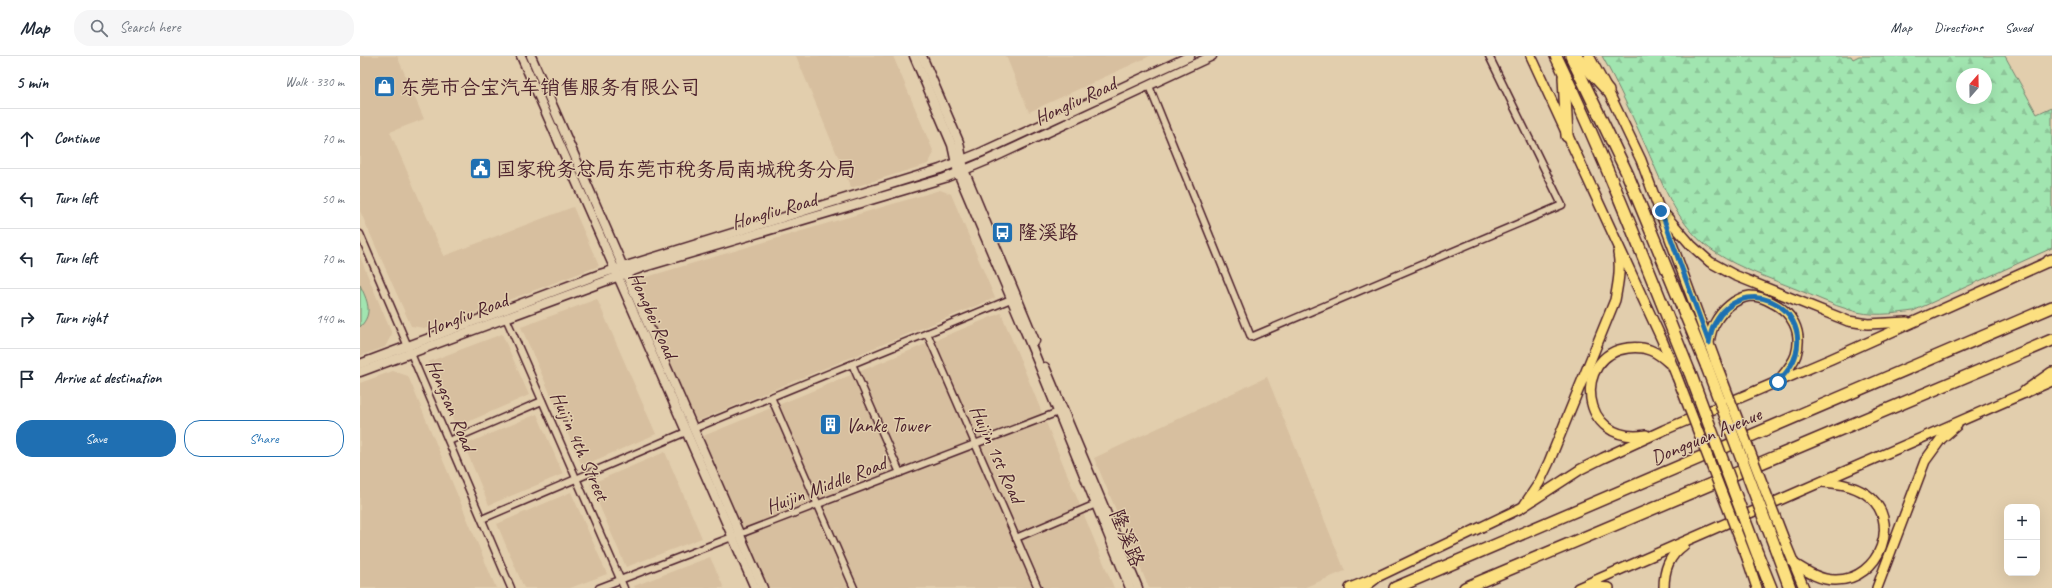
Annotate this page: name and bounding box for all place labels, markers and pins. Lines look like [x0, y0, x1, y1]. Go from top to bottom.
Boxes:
shop icon: 东莞市合宝汽车销售服务有限公司 [372, 74, 398, 100]
place label: 东莞市合宝汽车销售服务有限公司 [400, 75, 700, 100]
public building icon: 国家税务总局东莞市税务局南城税务分局 [468, 156, 494, 182]
place label: 国家税务总局东莞市税务局南城税务分局 [496, 157, 856, 182]
bus stop icon: 隆溪路 [989, 219, 1015, 245]
place label: 隆溪路 [1018, 220, 1079, 245]
building icon: Vanke Tower [817, 412, 843, 438]
place label: Vanke Tower [846, 413, 931, 438]

